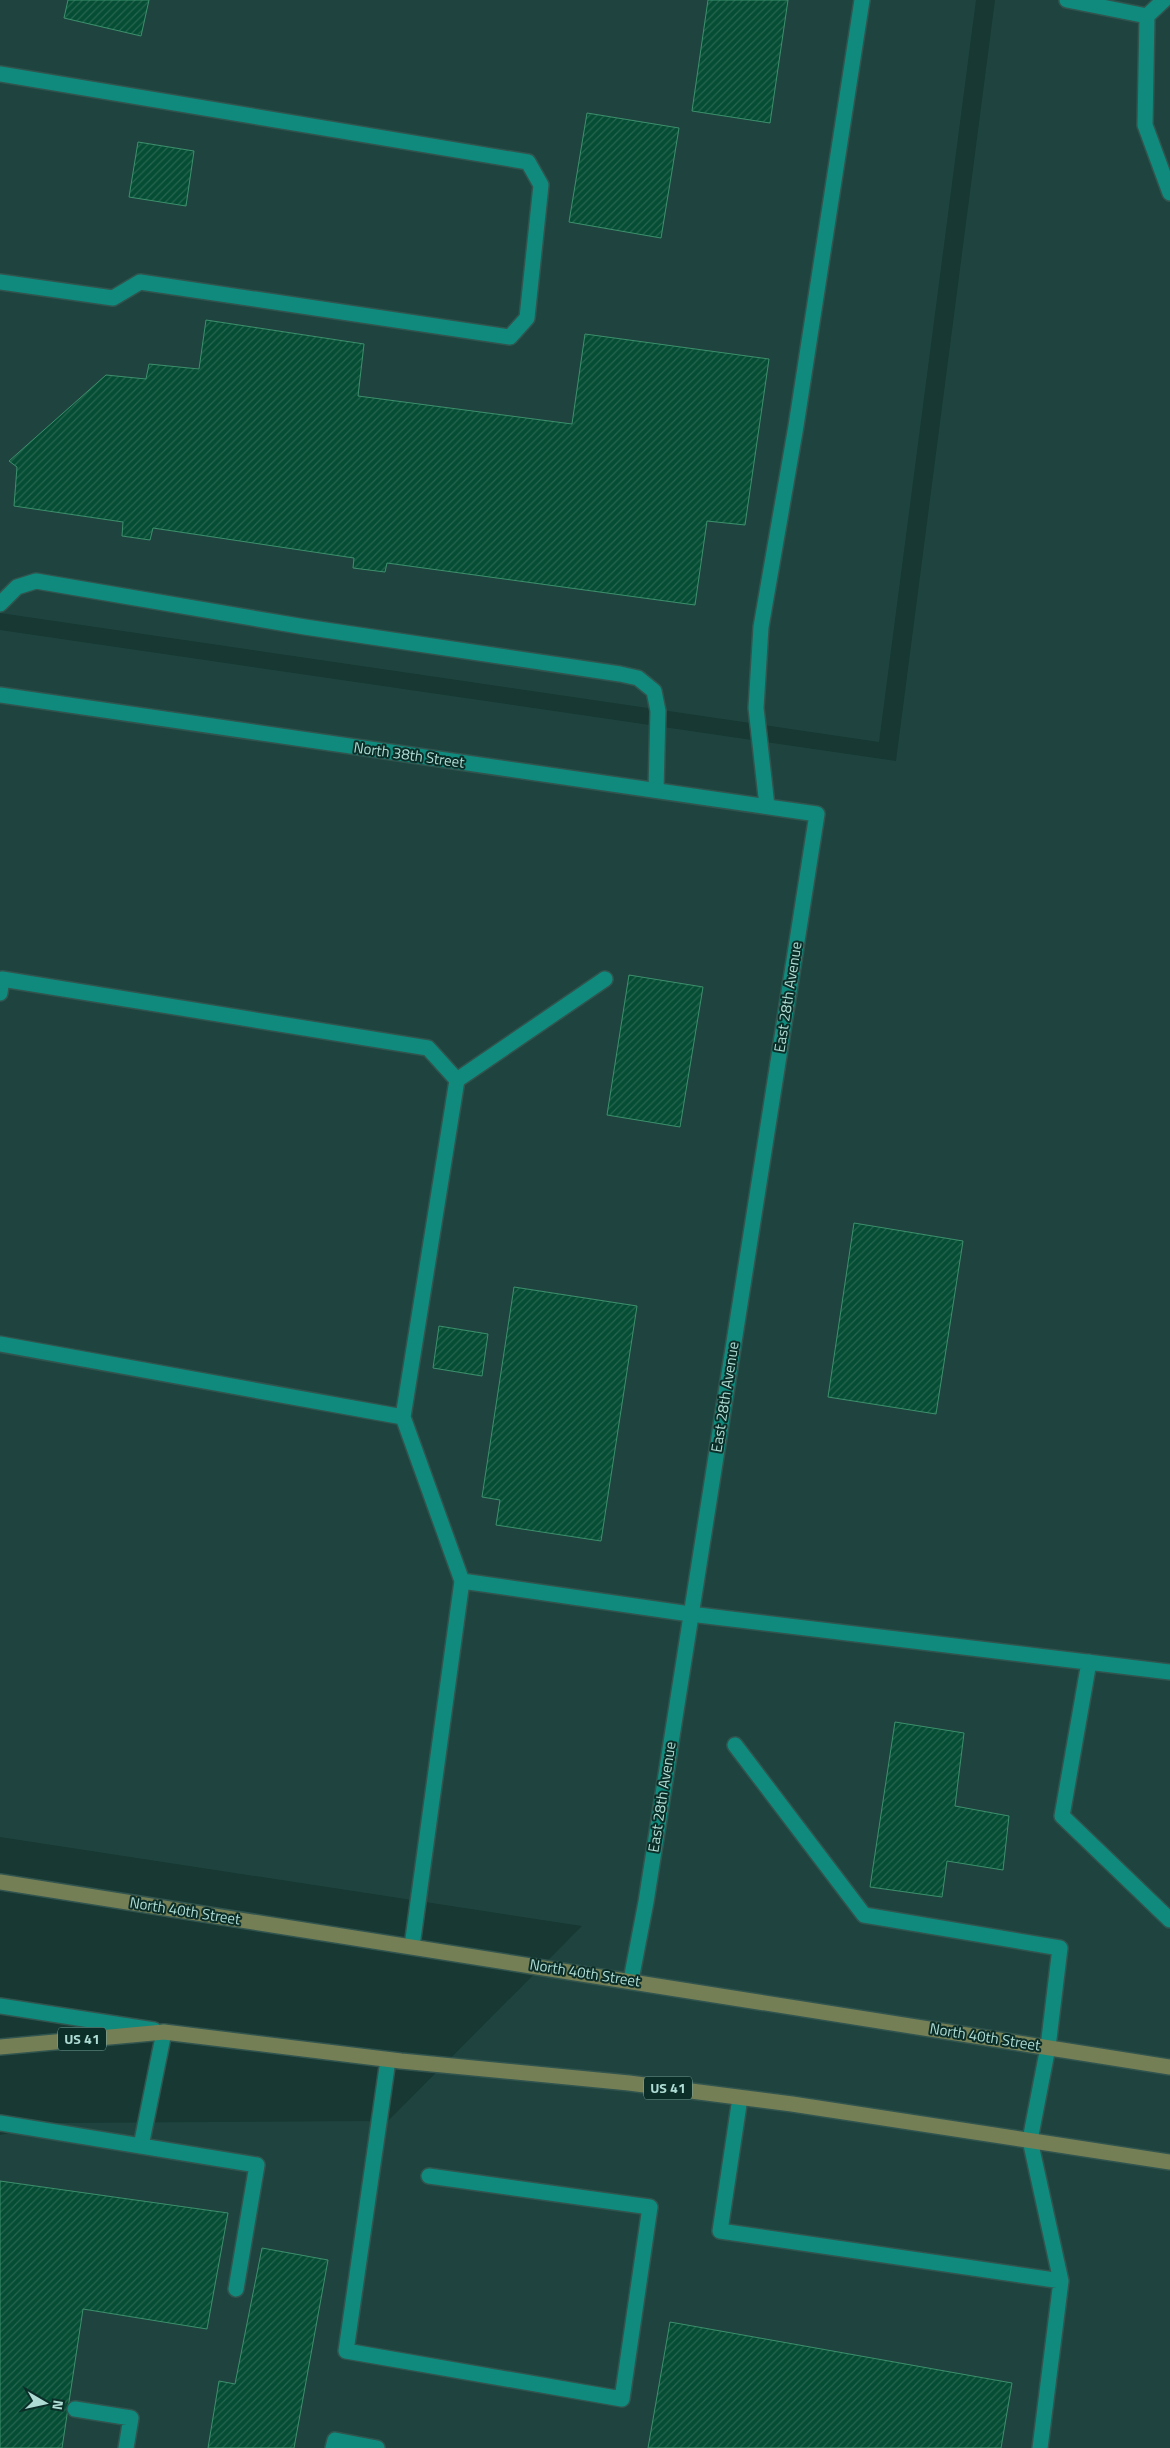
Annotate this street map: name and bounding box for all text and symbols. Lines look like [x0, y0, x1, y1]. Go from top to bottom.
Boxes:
street label: North 38th Street [352, 735, 467, 774]
street label: East 28th Avenue [767, 940, 808, 1054]
street label: East 28th Avenue [704, 1340, 745, 1454]
street label: East 28th Avenue [641, 1740, 682, 1854]
street label: North 40th Street [128, 1890, 243, 1931]
street label: North 40th Street [528, 1952, 643, 1993]
street label: North 40th Street [928, 2016, 1043, 2057]
road number: US 41 [58, 2028, 106, 2050]
road number: US 41 [644, 2076, 692, 2100]
north arrow [20, 2378, 70, 2428]
text: N [47, 2399, 69, 2412]

